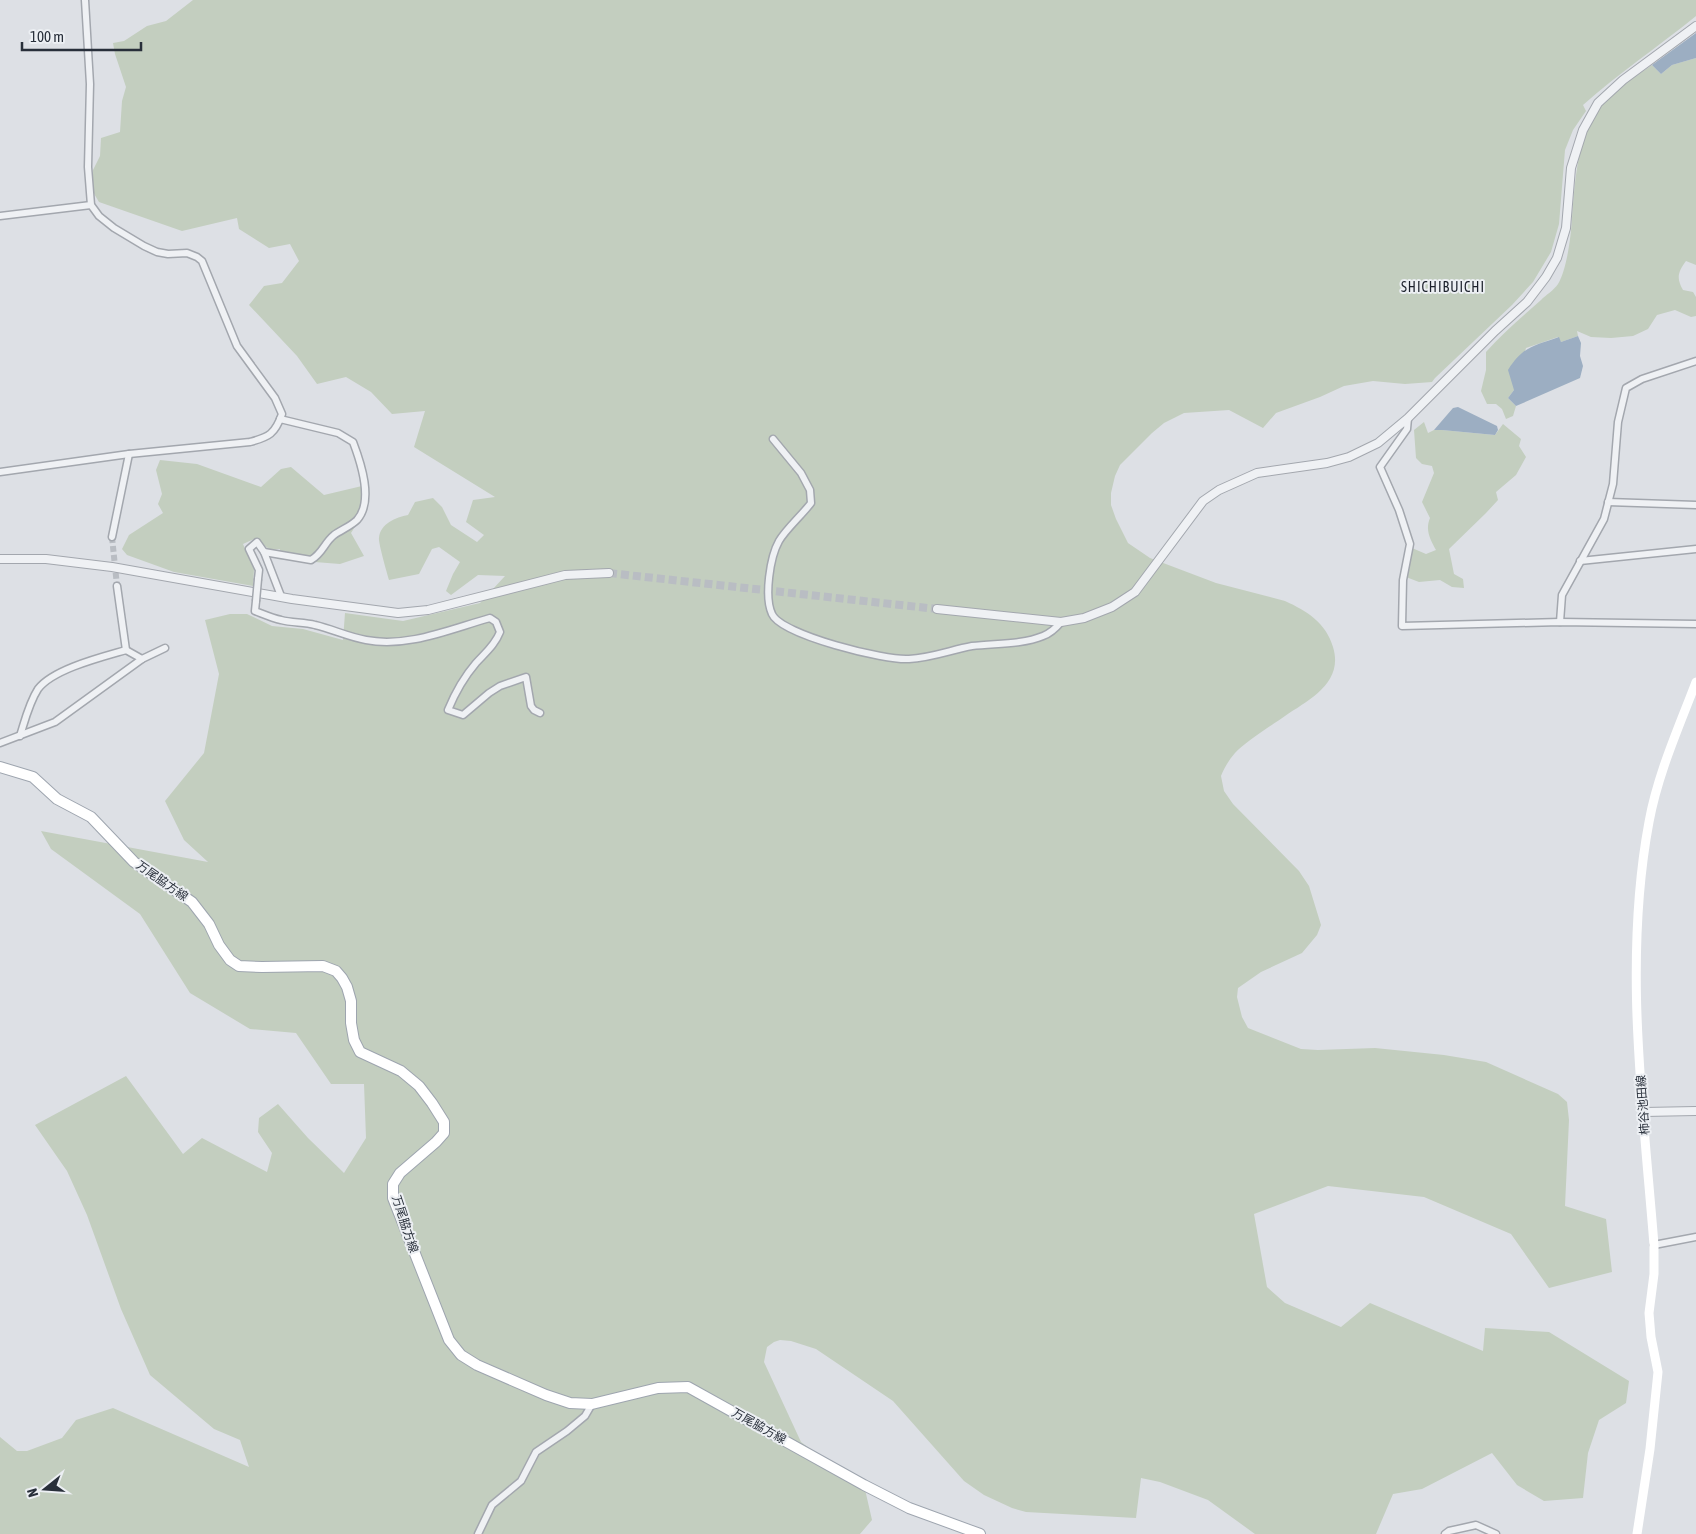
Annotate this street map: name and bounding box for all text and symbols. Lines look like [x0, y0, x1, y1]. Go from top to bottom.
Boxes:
scale bar [22, 20, 141, 52]
text: 100 m [30, 28, 64, 45]
district label: SHICHIBUICHI [1401, 279, 1485, 295]
street label: 万尾脇方線 [133, 858, 191, 904]
street label: 柿谷池田線 [1634, 1075, 1652, 1135]
street label: 万尾脇方線 [389, 1193, 421, 1255]
street label: 万尾脇方線 [729, 1405, 789, 1447]
north arrow [20, 1464, 70, 1514]
text: N [24, 1487, 41, 1499]

